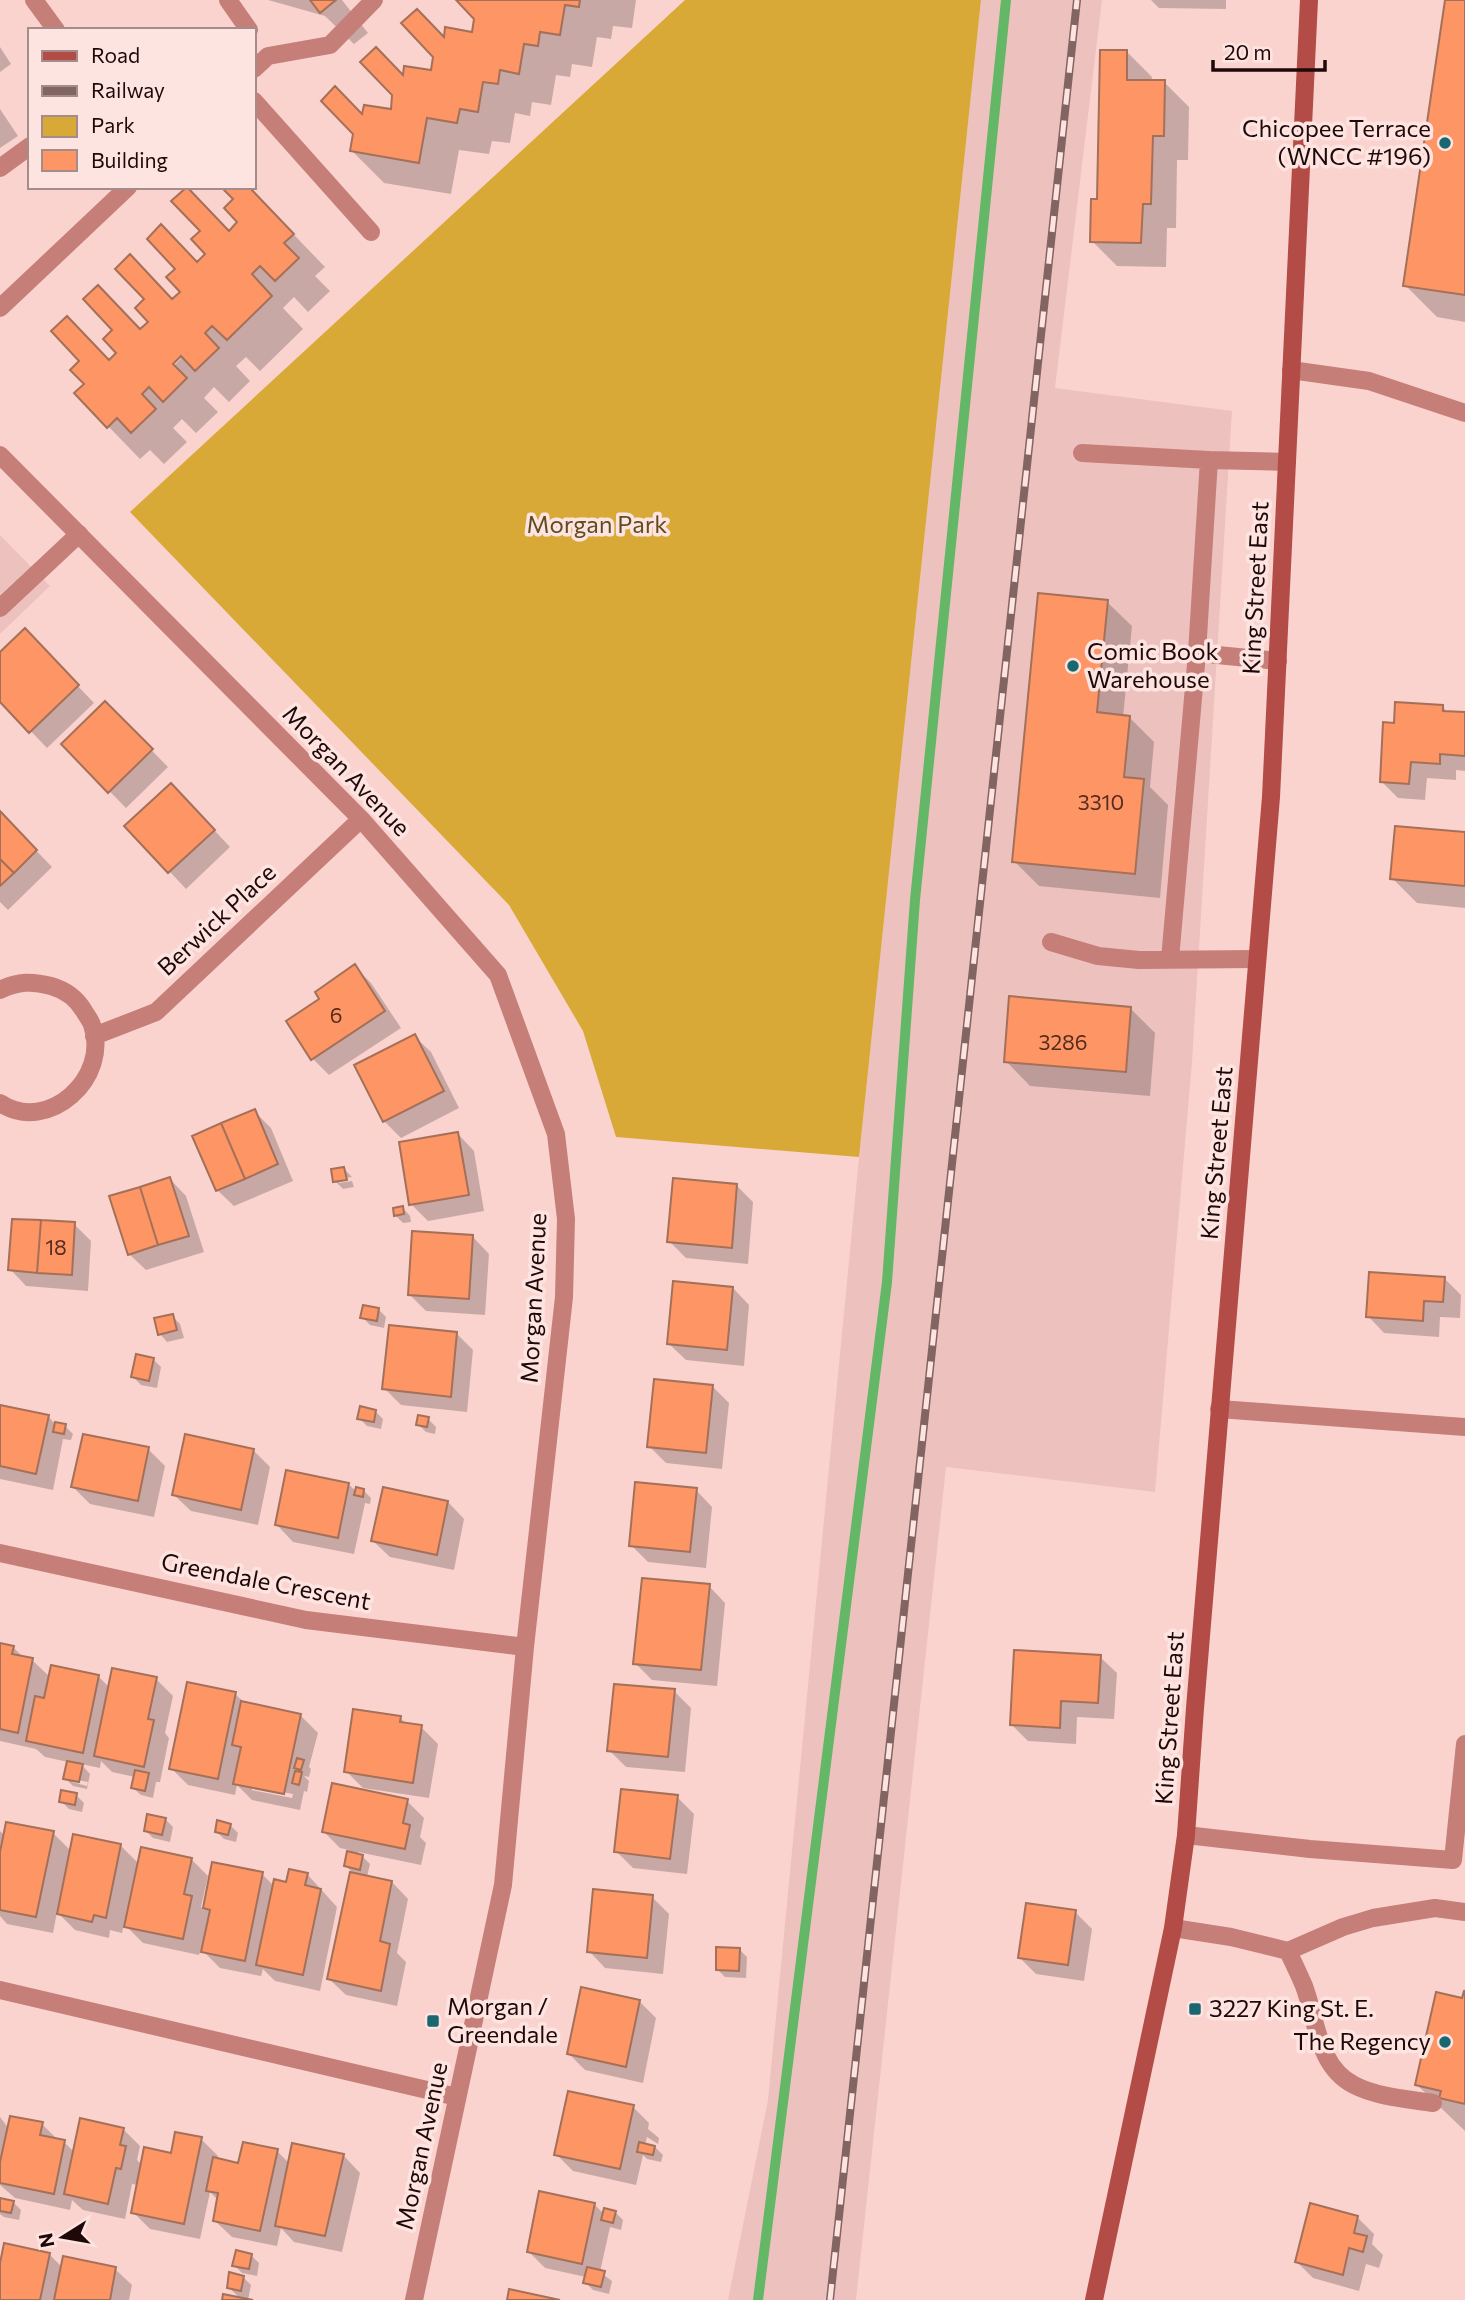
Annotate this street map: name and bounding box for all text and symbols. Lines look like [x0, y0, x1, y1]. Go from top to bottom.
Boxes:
legend [28, 28, 256, 189]
scale bar [1213, 28, 1325, 72]
text: 20 m [1224, 39, 1272, 64]
text: Road [91, 42, 140, 67]
text: Railway [91, 77, 165, 102]
text: Park [91, 112, 135, 137]
place label: Chicopee Terrace (WNCC #196) [1242, 113, 1431, 170]
marker: Chicopee Terrace (WNCC #196) [1437, 135, 1453, 151]
text: Building [91, 147, 168, 172]
street label: King Street East [1235, 500, 1274, 675]
park label: Morgan Park [527, 509, 667, 538]
place label: Comic Book Warehouse [1087, 636, 1219, 693]
marker: Comic Book Warehouse [1065, 658, 1081, 674]
street label: Morgan Avenue [277, 699, 417, 841]
house number: 3310 [1078, 789, 1124, 814]
street label: Berwick Place [151, 857, 281, 981]
house number: 6 [330, 1002, 342, 1027]
house number: 3286 [1038, 1029, 1088, 1054]
street label: King Street East [1193, 1065, 1238, 1241]
street label: Morgan Avenue [514, 1212, 551, 1384]
house number: 18 [45, 1234, 67, 1259]
street label: Greendale Crescent [159, 1546, 374, 1615]
street label: King Street East [1148, 1630, 1189, 1805]
place label: Morgan / Greendale [447, 1991, 558, 2048]
place label: 3227 King St. E. [1209, 1993, 1374, 2022]
marker: 3227 King St. E. [1187, 2001, 1203, 2017]
marker: Morgan / Greendale [425, 2013, 441, 2029]
place label: The Regency [1293, 2026, 1431, 2055]
marker: The Regency [1437, 2034, 1453, 2050]
street label: Morgan Avenue [389, 2059, 452, 2232]
north arrow [28, 2202, 98, 2272]
text: N [33, 2231, 58, 2250]

